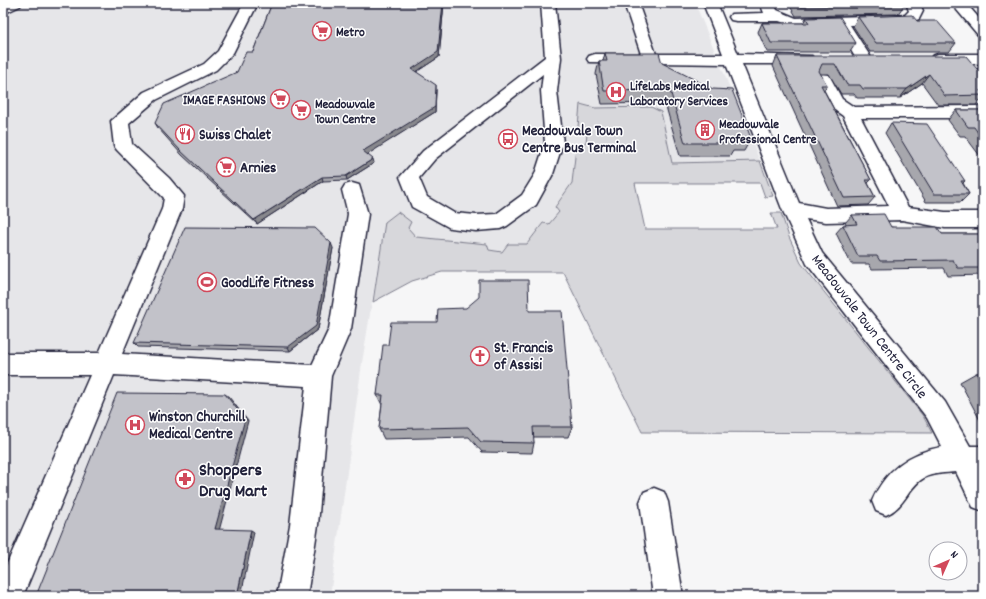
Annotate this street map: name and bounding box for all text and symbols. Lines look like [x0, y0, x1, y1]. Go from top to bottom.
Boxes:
supermarket icon: Metro [311, 20, 333, 42]
place label: Metro [336, 24, 365, 43]
place label: LifeLabs Medical Laboratory Services [630, 78, 728, 112]
hospital icon: LifeLabs Medical Laboratory Services [605, 81, 627, 103]
supermarket icon: IMAGE FASHIONS [269, 88, 291, 110]
place label: IMAGE FASHIONS [183, 92, 266, 111]
place label: Meadowvale Town Centre [315, 96, 376, 130]
supermarket icon: Meadowvale Town Centre [290, 99, 312, 121]
place label: Meadowvale Professional Centre [719, 116, 817, 150]
building icon: Meadowvale Professional Centre [694, 119, 716, 141]
place label: Meadowvale Town Centre Bus Terminal [522, 121, 637, 160]
restaurant icon: Swiss Chalet [174, 123, 196, 145]
place label: Swiss Chalet [199, 125, 272, 147]
bus stop icon: Meadowvale Town Centre Bus Terminal [497, 128, 519, 150]
supermarket icon: Arnies [215, 156, 237, 178]
place label: Arnies [240, 158, 276, 180]
street label: Meadowvale Town Centre Circle [805, 250, 932, 404]
sports icon: GoodLife Fitness [196, 271, 218, 293]
place label: GoodLife Fitness [221, 273, 314, 295]
place label: St. Francis of Assisi [494, 338, 553, 377]
church icon: St. Francis of Assisi [469, 345, 491, 367]
place label: Winston Churchill Medical Centre [149, 407, 246, 446]
hospital icon: Winston Churchill Medical Centre [124, 414, 146, 436]
place label: Shoppers Drug Mart [199, 459, 267, 505]
pharmacy icon: Shoppers Drug Mart [174, 468, 196, 490]
north arrow [928, 541, 968, 581]
text: N [946, 548, 962, 563]

